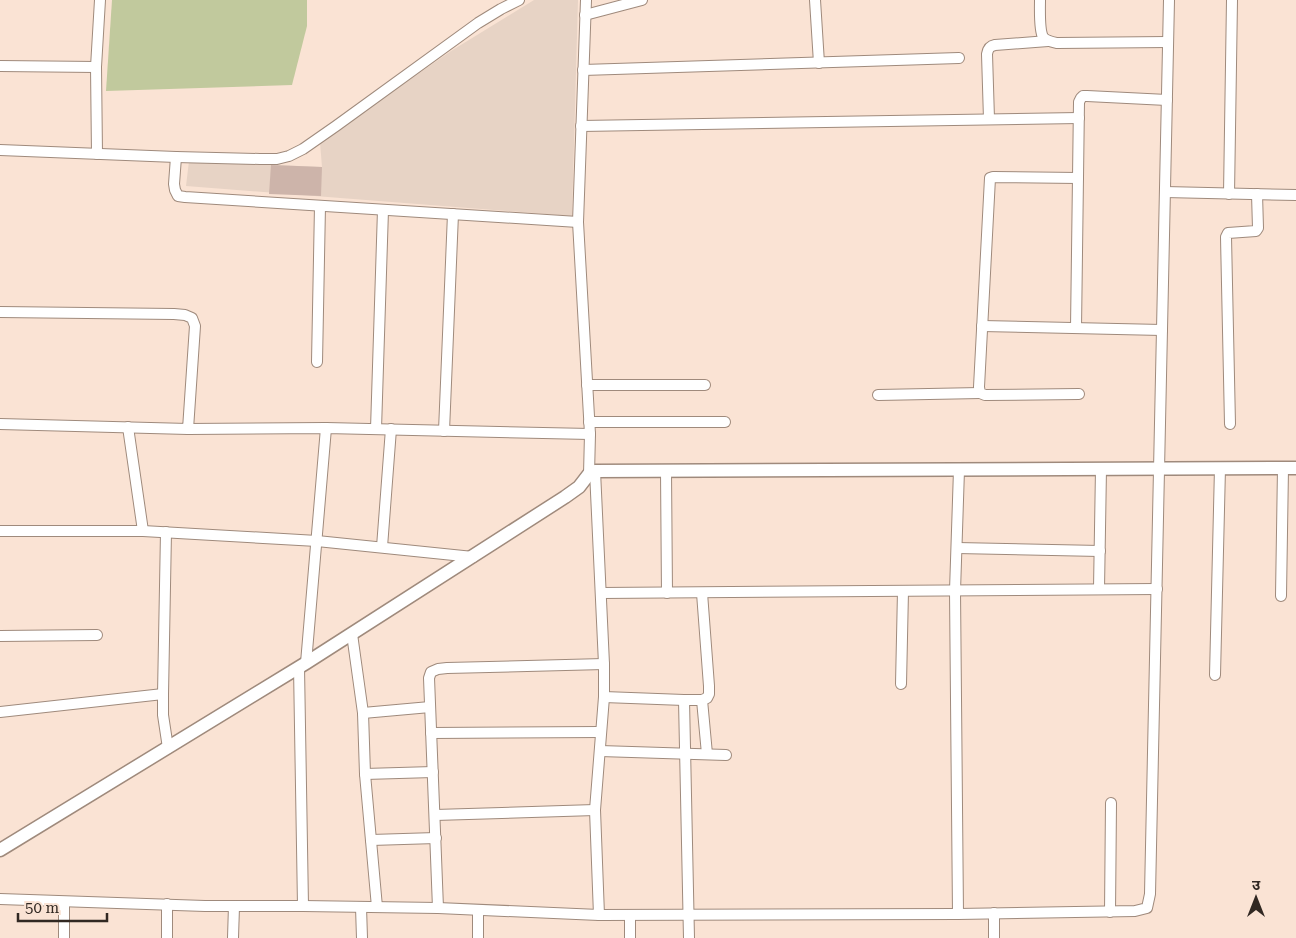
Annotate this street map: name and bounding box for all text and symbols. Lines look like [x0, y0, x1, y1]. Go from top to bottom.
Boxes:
north arrow [1231, 873, 1281, 923]
text: उ [1252, 877, 1261, 893]
scale bar [18, 890, 106, 922]
text: 50 m [25, 899, 60, 917]

